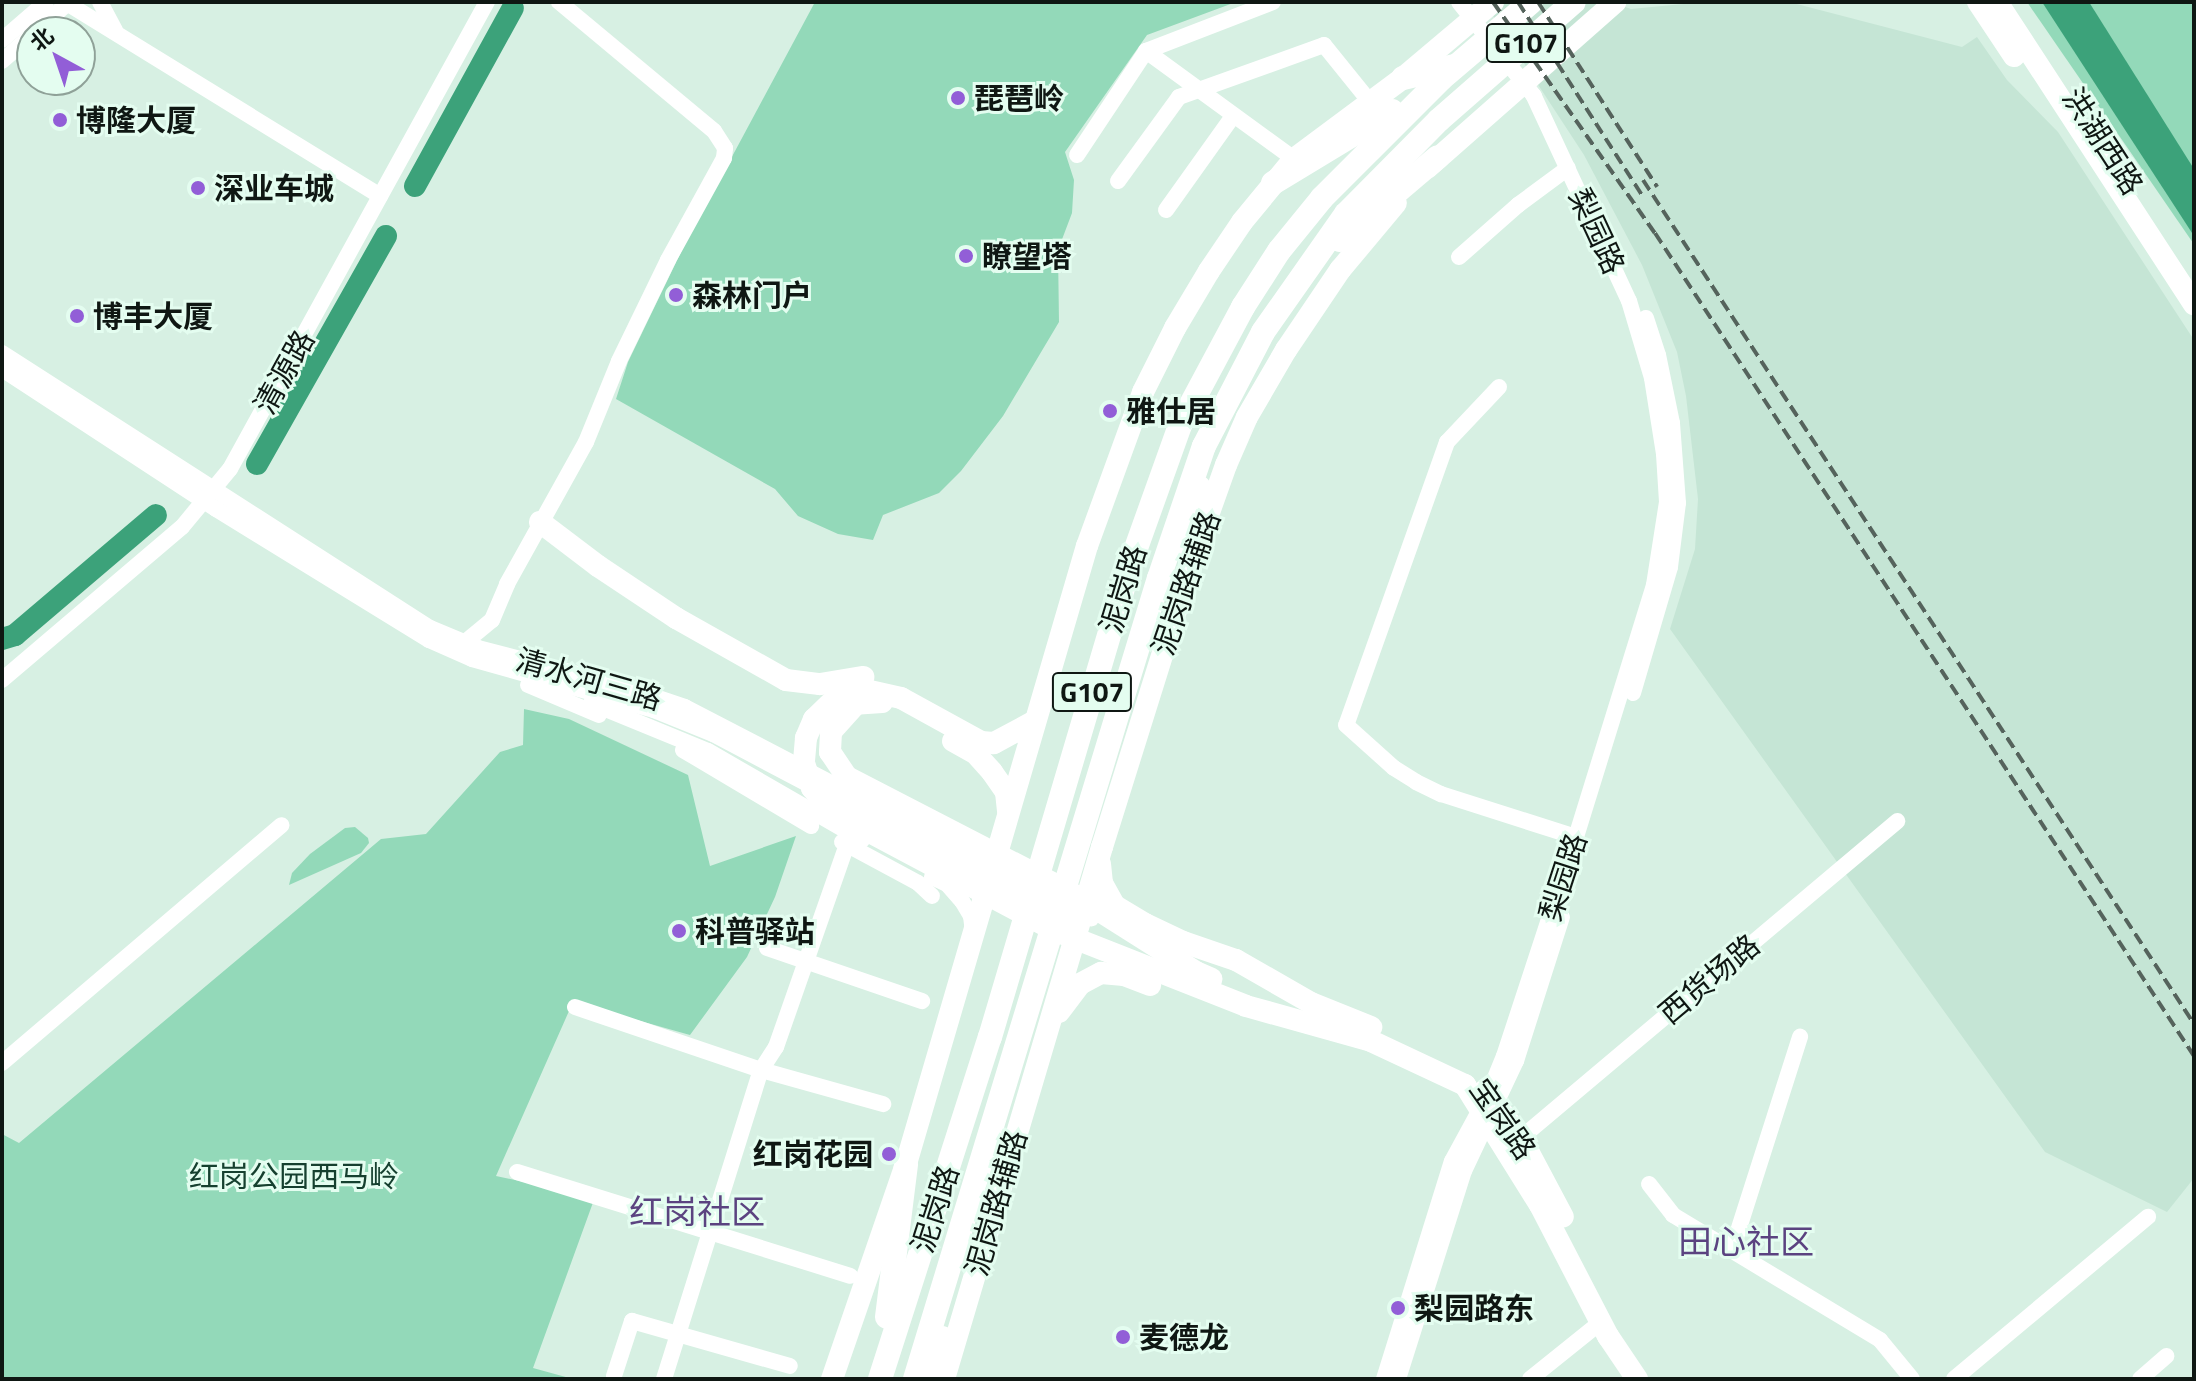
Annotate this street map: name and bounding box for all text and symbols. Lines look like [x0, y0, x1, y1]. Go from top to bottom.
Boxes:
north arrow [16, 16, 96, 96]
text: 北 [22, 19, 61, 59]
road number: G107 [1484, 19, 1568, 67]
place label: 琵琶岭 [974, 80, 1064, 116]
street label: 洪湖西路 [2055, 81, 2151, 201]
marker: 琵琶岭 [949, 89, 967, 107]
place label: 博隆大厦 [76, 102, 196, 138]
marker: 博隆大厦 [51, 111, 69, 129]
place label: 深业车城 [214, 170, 334, 206]
marker: 深业车城 [189, 179, 207, 197]
street label: 梨园路 [1562, 183, 1632, 279]
place label: 瞭望塔 [982, 238, 1072, 274]
marker: 瞭望塔 [957, 247, 975, 265]
place label: 森林门户 [692, 277, 812, 313]
marker: 森林门户 [667, 286, 685, 304]
place label: 博丰大厦 [93, 298, 213, 334]
marker: 博丰大厦 [68, 307, 86, 325]
street label: 清源路 [246, 324, 322, 420]
place label: 雅仕居 [1126, 393, 1216, 429]
marker: 雅仕居 [1101, 402, 1119, 420]
street label: 泥岗路辅路 [1145, 506, 1227, 660]
street label: 泥岗路 [1093, 541, 1153, 637]
street label: 清水河三路 [512, 641, 666, 717]
road number: G107 [1050, 668, 1134, 716]
street label: 梨园路 [1532, 829, 1594, 925]
place label: 科普驿站 [695, 913, 815, 949]
marker: 科普驿站 [670, 922, 688, 940]
street label: 西货场路 [1651, 927, 1767, 1031]
street label: 宝岗路 [1462, 1072, 1544, 1166]
street label: 泥岗路辅路 [958, 1126, 1034, 1280]
place label: 红岗花园 [753, 1136, 873, 1172]
marker: 红岗花园 [880, 1145, 898, 1163]
park label: 红岗公园西马岭 [189, 1158, 399, 1194]
street label: 泥岗路 [904, 1161, 966, 1257]
district label: 红岗社区 [629, 1192, 765, 1232]
district label: 田心社区 [1678, 1222, 1814, 1262]
place label: 梨园路东 [1414, 1290, 1534, 1326]
marker: 梨园路东 [1389, 1299, 1407, 1317]
place label: 麦德龙 [1139, 1319, 1229, 1355]
marker: 麦德龙 [1114, 1328, 1132, 1346]

